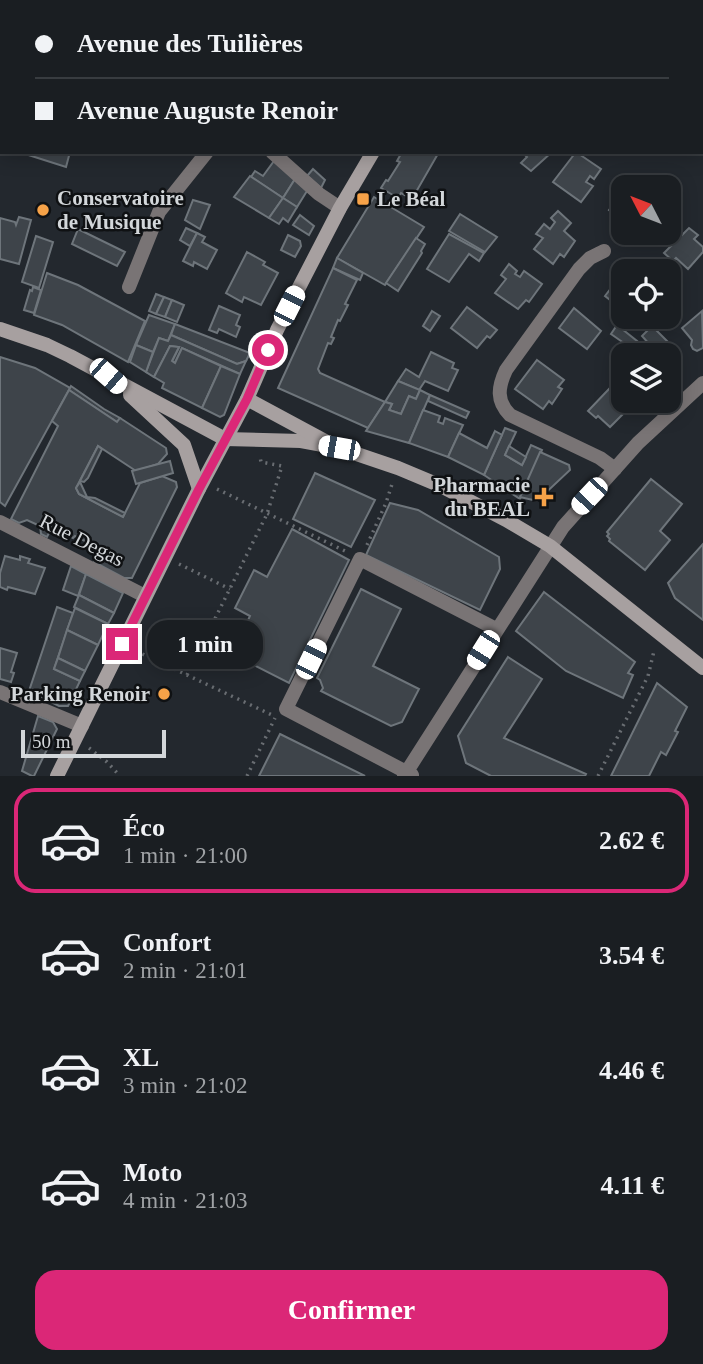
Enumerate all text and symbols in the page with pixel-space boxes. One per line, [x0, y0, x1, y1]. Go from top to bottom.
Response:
text: Avenue des Tuilières [77, 29, 303, 58]
text: Avenue Auguste Renoir [77, 96, 338, 125]
north arrow [611, 175, 681, 245]
map controls [611, 175, 681, 413]
place label: Conservatoire de Musique [57, 186, 184, 234]
place label: Le Béal [377, 187, 445, 211]
marker: Le Béal [355, 191, 371, 207]
marker: Conservatoire de Musique [35, 202, 51, 218]
button: locate [611, 259, 681, 329]
car [271, 283, 308, 329]
route start [252, 334, 284, 366]
button: layers [611, 343, 681, 413]
car [86, 354, 131, 398]
car [317, 434, 362, 462]
place label: Pharmacie du BEAL [433, 473, 530, 521]
car [567, 473, 612, 519]
marker: Pharmacie du BEAL [536, 489, 552, 505]
street label: Rue Degas [36, 509, 128, 571]
callout: 1 min [146, 620, 262, 668]
car [463, 627, 504, 673]
route end [106, 628, 138, 660]
text: 1 min [177, 632, 233, 657]
car [293, 636, 330, 682]
place label: Parking Renoir [11, 682, 150, 706]
marker: Parking Renoir [156, 686, 172, 702]
scale bar [21, 727, 166, 759]
text: 50 m [32, 731, 71, 752]
icon: car [39, 809, 102, 872]
text: Éco [123, 813, 165, 842]
text: 2.62 € [599, 826, 664, 855]
text: 1 min · 21:00 [123, 843, 248, 868]
icon: car [39, 924, 102, 987]
text: Confort [123, 928, 211, 957]
text: 3.54 € [599, 941, 664, 970]
text: 2 min · 21:01 [123, 958, 248, 983]
icon: car [39, 1039, 102, 1102]
text: XL [123, 1043, 159, 1072]
text: 4.46 € [599, 1056, 664, 1085]
text: 3 min · 21:02 [123, 1073, 248, 1098]
icon: car [39, 1154, 102, 1217]
text: Moto [123, 1158, 182, 1187]
text: 4.11 € [600, 1171, 664, 1200]
text: 4 min · 21:03 [123, 1188, 248, 1213]
button: Confirmer [35, 1270, 668, 1350]

